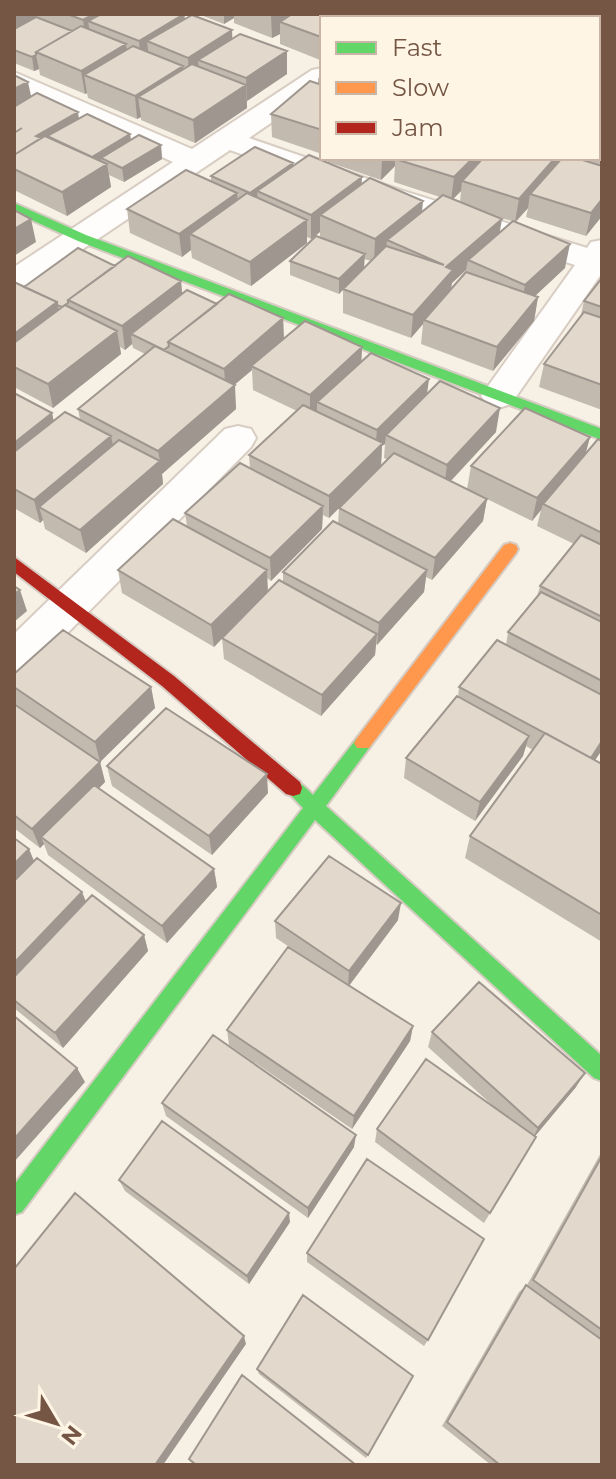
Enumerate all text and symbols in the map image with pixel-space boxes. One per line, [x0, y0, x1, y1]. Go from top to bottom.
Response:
legend [320, 16, 600, 160]
text: Fast [392, 33, 443, 62]
text: Slow [392, 73, 449, 102]
text: Jam [391, 113, 444, 142]
north arrow [16, 1383, 96, 1463]
text: N [55, 1420, 87, 1450]

